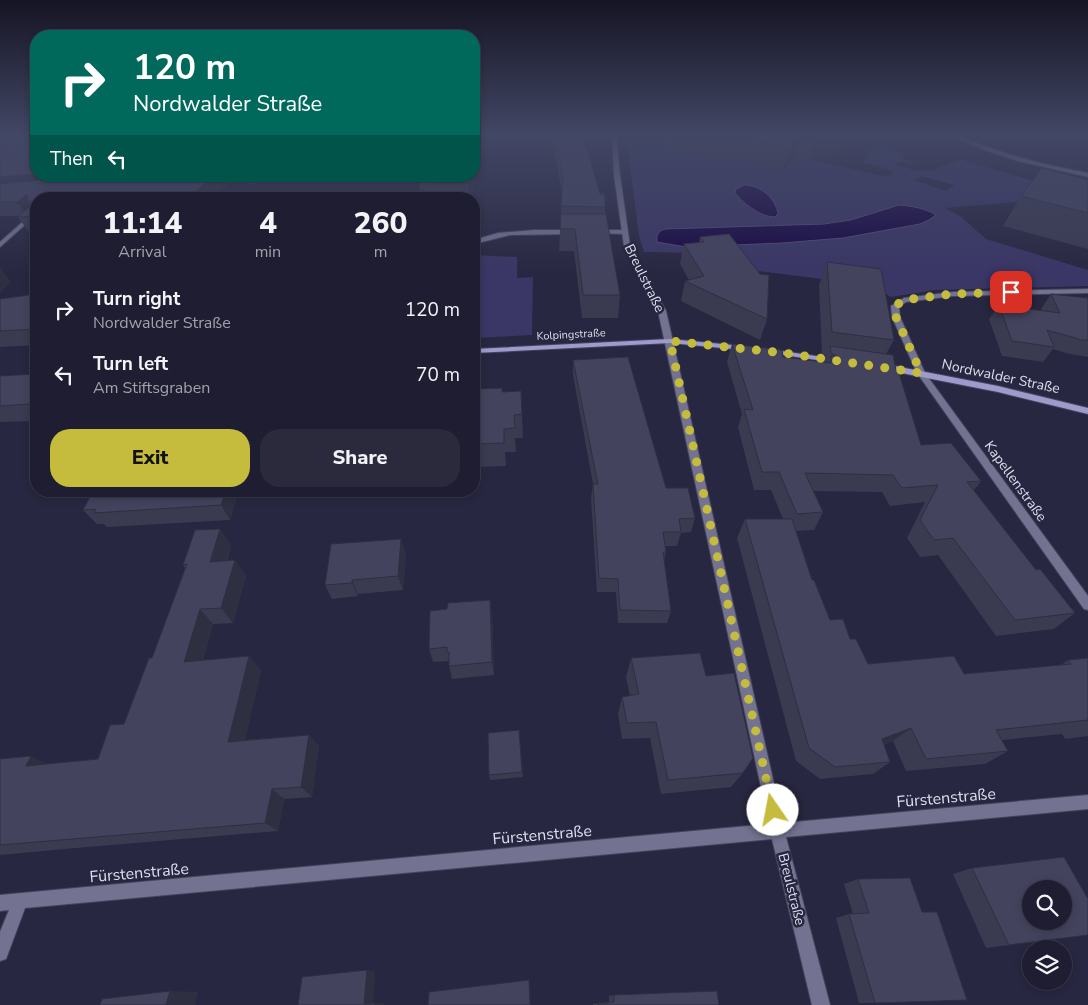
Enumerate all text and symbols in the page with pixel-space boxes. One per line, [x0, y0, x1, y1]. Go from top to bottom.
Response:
text: 120 m [133, 44, 236, 91]
icon: right [50, 50, 115, 115]
text: Nordwalder Straße [133, 89, 322, 119]
icon: left [103, 145, 131, 173]
text: Then [50, 146, 93, 172]
text: 11:14 [102, 203, 182, 244]
text: 4 [259, 203, 277, 244]
text: 260 [354, 203, 408, 244]
text: Arrival [118, 241, 166, 263]
text: min [255, 241, 281, 263]
text: m [374, 241, 387, 263]
street label: Breulstraße [620, 241, 669, 316]
pin [990, 271, 1032, 313]
icon: arrive [997, 278, 1025, 306]
text: Turn right [93, 286, 180, 312]
icon: right [50, 296, 78, 324]
text: 120 m [405, 297, 460, 323]
text: Nordwalder Straße [93, 312, 231, 334]
street label: Kolpingstraße [536, 325, 606, 344]
text: Turn left [93, 351, 168, 377]
street label: Nordwalder Straße [940, 355, 1062, 398]
icon: left [50, 361, 78, 389]
text: 70 m [416, 362, 460, 388]
text: Am Stiftsgraben [93, 377, 210, 399]
button: Exit [50, 429, 250, 487]
button: Share [260, 429, 460, 487]
street label: Kapellenstraße [980, 437, 1051, 525]
position arrow [746, 783, 798, 835]
street label: Fürstenstraße [895, 783, 997, 813]
street label: Fürstenstraße [491, 820, 593, 850]
street label: Breulstraße [773, 851, 810, 927]
street label: Fürstenstraße [88, 858, 190, 888]
map controls [1022, 880, 1072, 990]
button: search [1022, 880, 1072, 930]
button: layers [1022, 940, 1072, 990]

